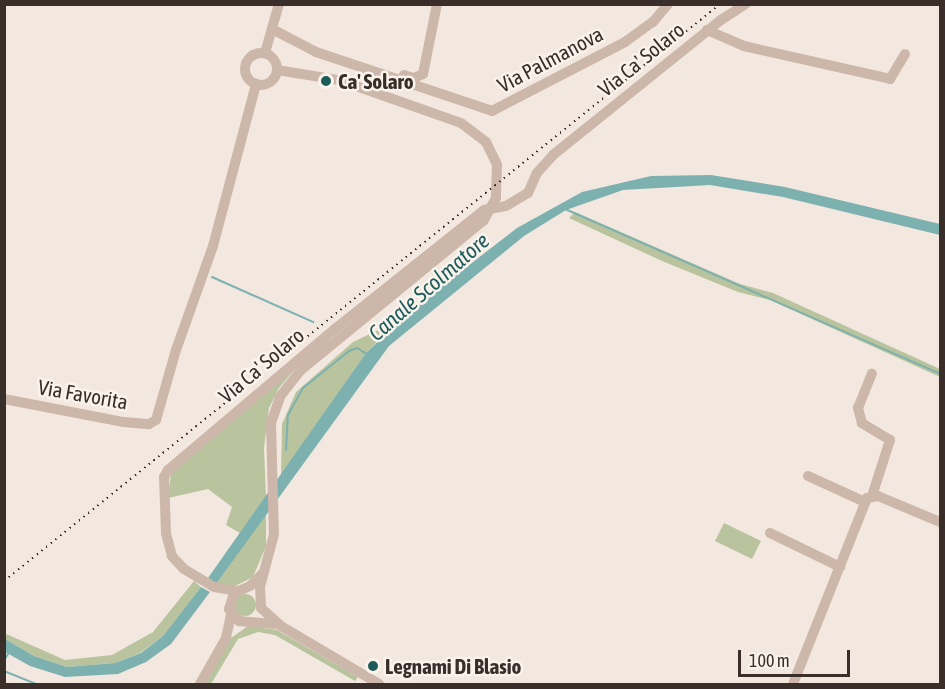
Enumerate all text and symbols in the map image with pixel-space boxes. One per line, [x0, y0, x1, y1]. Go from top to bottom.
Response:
street label: Via Ca' Solaro [593, 17, 689, 101]
street label: Via Palmanova [493, 21, 607, 97]
place label: Ca' Solaro [338, 68, 414, 94]
marker: Ca' Solaro [319, 74, 333, 88]
water label: Canale Scolmatore [363, 227, 495, 347]
street label: Via Ca' Solaro [213, 322, 309, 408]
street label: Via Favorita [36, 374, 130, 414]
scale bar [741, 638, 854, 676]
text: 100 m [749, 650, 790, 671]
place label: Legnami Di Blasio [385, 653, 521, 679]
marker: Legnami Di Blasio [366, 659, 380, 673]

